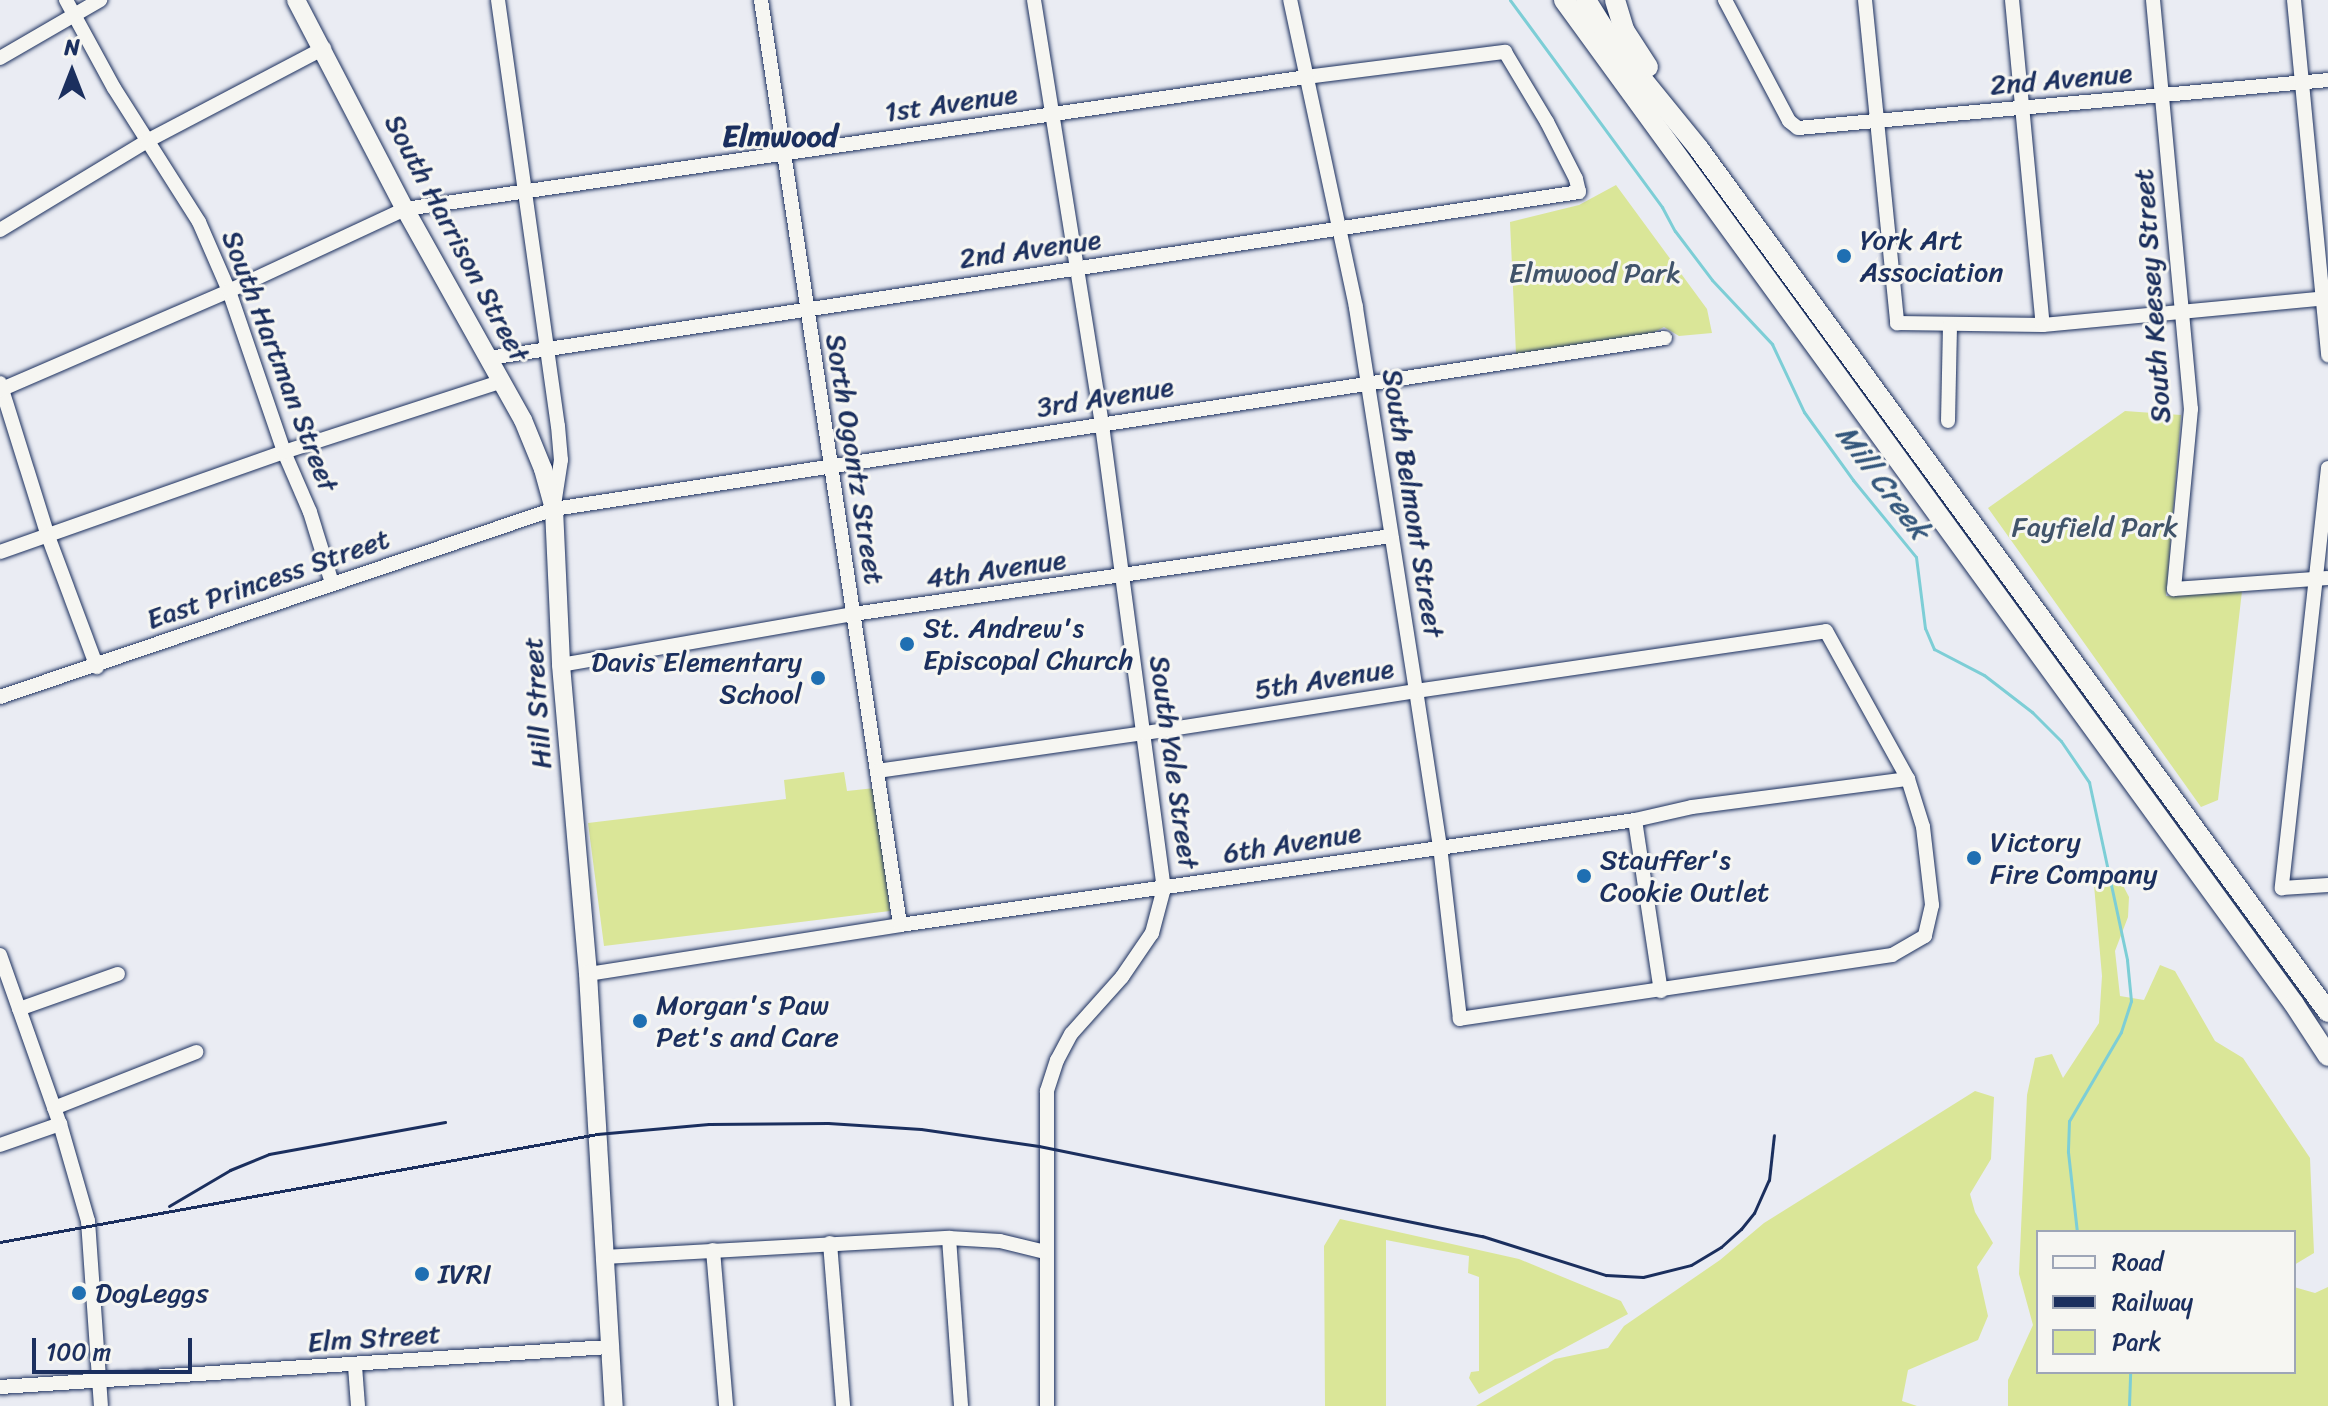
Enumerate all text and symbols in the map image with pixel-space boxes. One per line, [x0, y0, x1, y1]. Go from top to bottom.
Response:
text: N [64, 28, 80, 67]
north arrow [32, 32, 112, 112]
street label: 2nd Avenue [1988, 56, 2134, 102]
street label: 1st Avenue [882, 77, 1020, 129]
street label: South Harrison Street [378, 109, 536, 367]
district label: Elmwood [722, 118, 838, 154]
street label: South Keesey Street [2126, 167, 2178, 425]
street label: 2nd Avenue [957, 222, 1103, 276]
place label: York Art Association [1860, 223, 2003, 289]
street label: South Hartman Street [215, 225, 345, 497]
marker: York Art Association [1835, 247, 1853, 265]
park label: Elmwood Park [1509, 256, 1681, 290]
street label: Sorth Ogontz Street [819, 332, 891, 586]
street label: South Belmont Street [1375, 366, 1451, 640]
street label: 3rd Avenue [1034, 370, 1176, 424]
water label: Mill Creek [1828, 417, 1938, 547]
park label: Fayfield Park [2012, 510, 2178, 544]
street label: East Princess Street [141, 521, 395, 637]
street label: 4th Avenue [924, 543, 1068, 595]
place label: St. Andrew's Episcopal Church [923, 611, 1134, 677]
marker: St. Andrew's Episcopal Church [898, 635, 916, 653]
street label: Hill Street [516, 636, 558, 770]
place label: Davis Elementary School [589, 645, 802, 711]
street label: South Yale Street [1142, 651, 1206, 873]
street label: 5th Avenue [1252, 651, 1396, 707]
marker: Davis Elementary School [809, 669, 827, 687]
street label: 6th Avenue [1220, 815, 1364, 871]
place label: Victory Fire Company [1990, 825, 2158, 891]
place label: Stauffer's Cookie Outlet [1600, 843, 1769, 909]
marker: Victory Fire Company [1965, 849, 1983, 867]
marker: Stauffer's Cookie Outlet [1575, 867, 1593, 885]
place label: Morgan's Paw Pet's and Care [656, 988, 839, 1054]
marker: Morgan's Paw Pet's and Care [631, 1012, 649, 1030]
legend [2036, 1230, 2296, 1374]
text: Road [2112, 1241, 2163, 1283]
place label: IVRI [438, 1257, 491, 1291]
marker: IVRI [413, 1265, 431, 1283]
place label: DogLeggs [95, 1276, 209, 1310]
text: Railway [2112, 1281, 2193, 1323]
marker: DogLeggs [70, 1284, 88, 1302]
street label: Elm Street [306, 1317, 442, 1359]
text: Park [2112, 1321, 2161, 1363]
scale bar [36, 1322, 196, 1372]
text: 100 m [46, 1331, 111, 1373]

